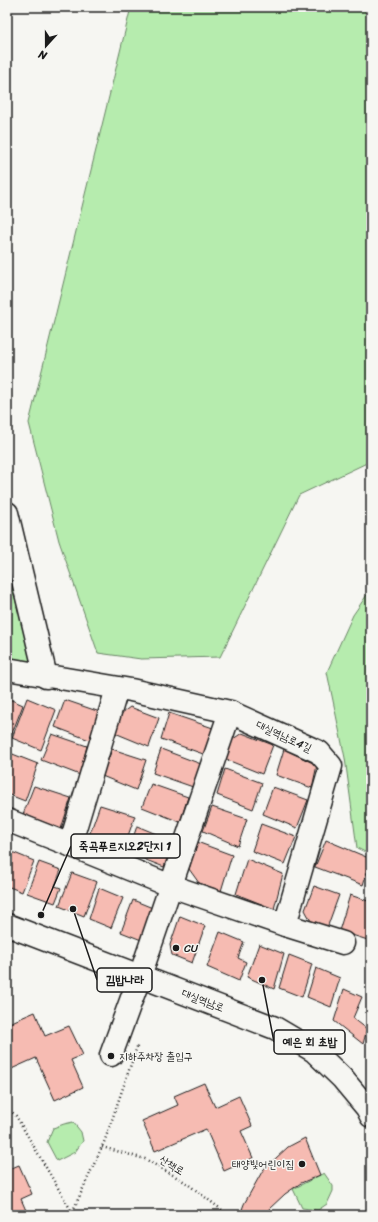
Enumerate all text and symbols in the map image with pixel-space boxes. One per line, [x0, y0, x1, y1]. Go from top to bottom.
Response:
north arrow [26, 26, 66, 66]
text: N [35, 44, 50, 65]
street label: 대실역남로4길 [253, 715, 315, 758]
callout: 죽곡푸르지오2단지 1 [71, 834, 180, 858]
text: 죽곡푸르지오2단지 1 [79, 835, 171, 857]
place label: CU [184, 939, 199, 958]
marker: CU [171, 943, 181, 953]
callout: 김밥나라 [97, 968, 152, 992]
text: 김밥나라 [106, 969, 145, 991]
street label: 대실역남로 [179, 984, 227, 1017]
callout: 예은 회 초밥 [274, 1030, 345, 1054]
text: 예은 회 초밥 [282, 1031, 338, 1053]
place label: 지하주차장 출입구 [119, 1047, 193, 1066]
marker: 지하주차장 출입구 [106, 1051, 116, 1061]
street label: 산책로 [155, 1150, 188, 1180]
place label: 태양빛어린이집 [232, 1155, 294, 1174]
marker: 태양빛어린이집 [297, 1159, 307, 1169]

